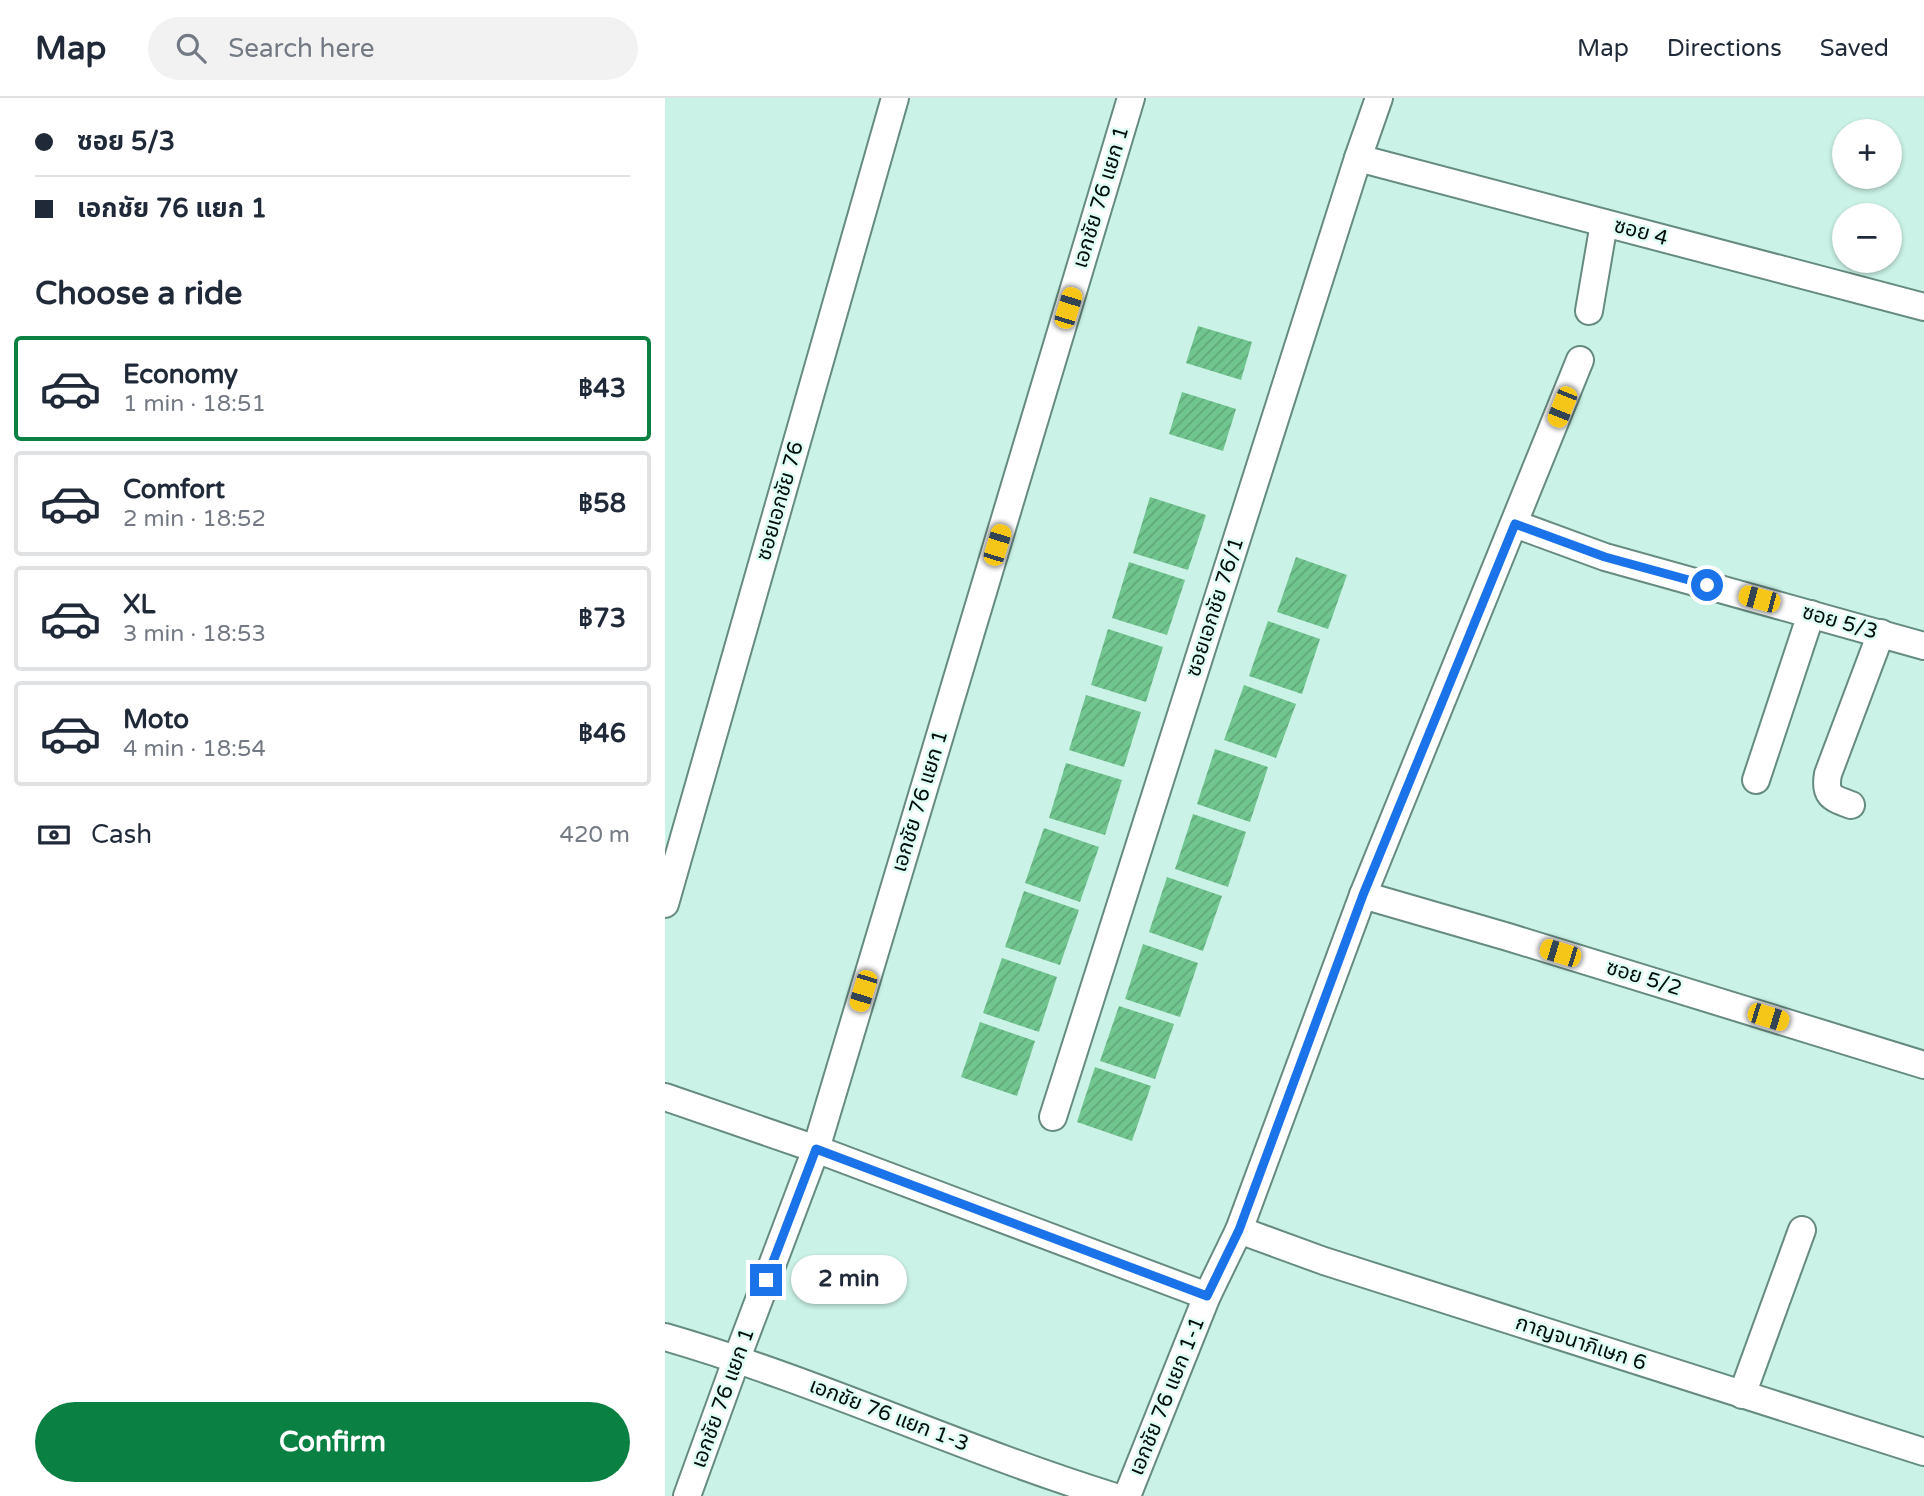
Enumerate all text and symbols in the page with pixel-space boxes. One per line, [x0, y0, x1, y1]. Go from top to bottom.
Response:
search box [148, 17, 638, 80]
text: Map [35, 29, 106, 68]
icon: search [172, 29, 210, 67]
text: Search here [228, 33, 374, 64]
text: Map [1577, 34, 1629, 63]
text: Directions [1667, 34, 1782, 63]
text: Saved [1820, 34, 1889, 63]
map controls [1832, 119, 1902, 273]
button: + [1832, 119, 1902, 189]
street label: เอกชัย 76 แยก 1 [1068, 123, 1134, 271]
text: ซอย 5/3 [77, 126, 175, 157]
text: เอกชัย 76 แยก 1 [77, 193, 267, 224]
button: − [1832, 203, 1902, 273]
street label: ซอย 4 [1611, 213, 1671, 251]
text: Choose a ride [35, 275, 242, 313]
car [1052, 285, 1085, 331]
icon: car [39, 357, 102, 420]
text: Economy [123, 359, 238, 390]
text: ฿43 [578, 373, 626, 404]
car [1545, 384, 1580, 430]
text: 1 min · 18:51 [123, 390, 266, 418]
street label: ซอยเอกชัย 76 [751, 439, 809, 563]
icon: car [39, 472, 102, 535]
text: Comfort [123, 474, 225, 505]
text: ฿58 [578, 488, 626, 519]
text: 2 min · 18:52 [123, 505, 266, 533]
car [981, 522, 1014, 568]
street label: ซอยเอกชัย 76/1 [1181, 534, 1249, 680]
route start [1691, 569, 1723, 601]
car [1736, 583, 1783, 615]
icon: car [39, 587, 102, 650]
text: XL [123, 589, 155, 620]
street label: ซอย 5/3 [1799, 599, 1881, 645]
text: ฿73 [578, 603, 626, 634]
text: 3 min · 18:53 [123, 620, 266, 648]
icon: car [39, 702, 102, 765]
text: Moto [123, 704, 189, 735]
text: ฿46 [578, 718, 626, 749]
street label: เอกชัย 76 แยก 1 [887, 727, 953, 875]
text: 4 min · 18:54 [123, 735, 266, 763]
icon: cash [35, 816, 73, 854]
text: Cash [91, 819, 152, 850]
text: 420 m [560, 821, 630, 849]
car [1537, 937, 1584, 969]
street label: ซอย 5/2 [1603, 955, 1685, 1001]
car [847, 968, 880, 1014]
car [1745, 1001, 1792, 1033]
callout: 2 min [791, 1256, 906, 1304]
route end [750, 1264, 782, 1296]
text: 2 min [818, 1265, 880, 1293]
street label: กาญจนาภิเษก 6 [1512, 1310, 1650, 1376]
street label: เอกชัย 76 แยก 1-1 [1124, 1313, 1210, 1479]
street label: เอกชัย 76 แยก 1 [686, 1325, 760, 1471]
street label: เอกชัย 76 แยก 1-3 [806, 1373, 972, 1457]
button: Confirm [35, 1402, 630, 1482]

